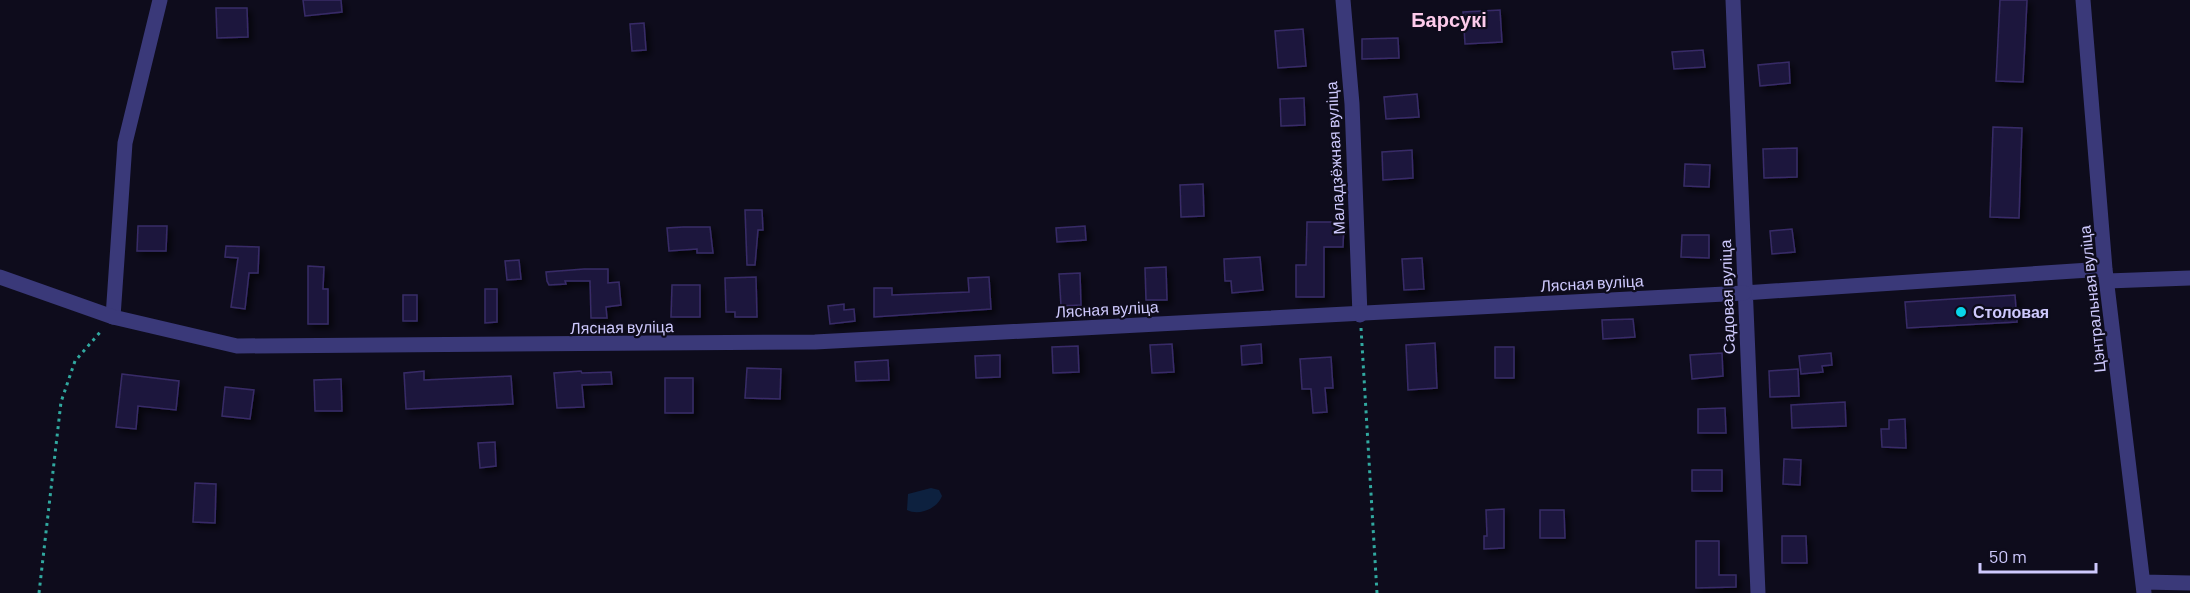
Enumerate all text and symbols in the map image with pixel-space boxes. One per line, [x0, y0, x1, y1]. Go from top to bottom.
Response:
district label: Барсукі [1411, 7, 1487, 31]
street label: Маладзёжная вуліца [1321, 81, 1348, 235]
street label: Цэнтральная вуліца [2074, 224, 2109, 374]
street label: Садовая вуліца [1715, 239, 1738, 355]
street label: Лясная вуліца [1540, 270, 1644, 295]
street label: Лясная вуліца [1055, 296, 1159, 321]
place label: Столовая [1973, 302, 2049, 321]
marker: Столовая [1954, 305, 1968, 319]
street label: Лясная вуліца [570, 316, 674, 337]
scale bar [1980, 536, 2096, 574]
text: 50 m [1989, 545, 2027, 567]

